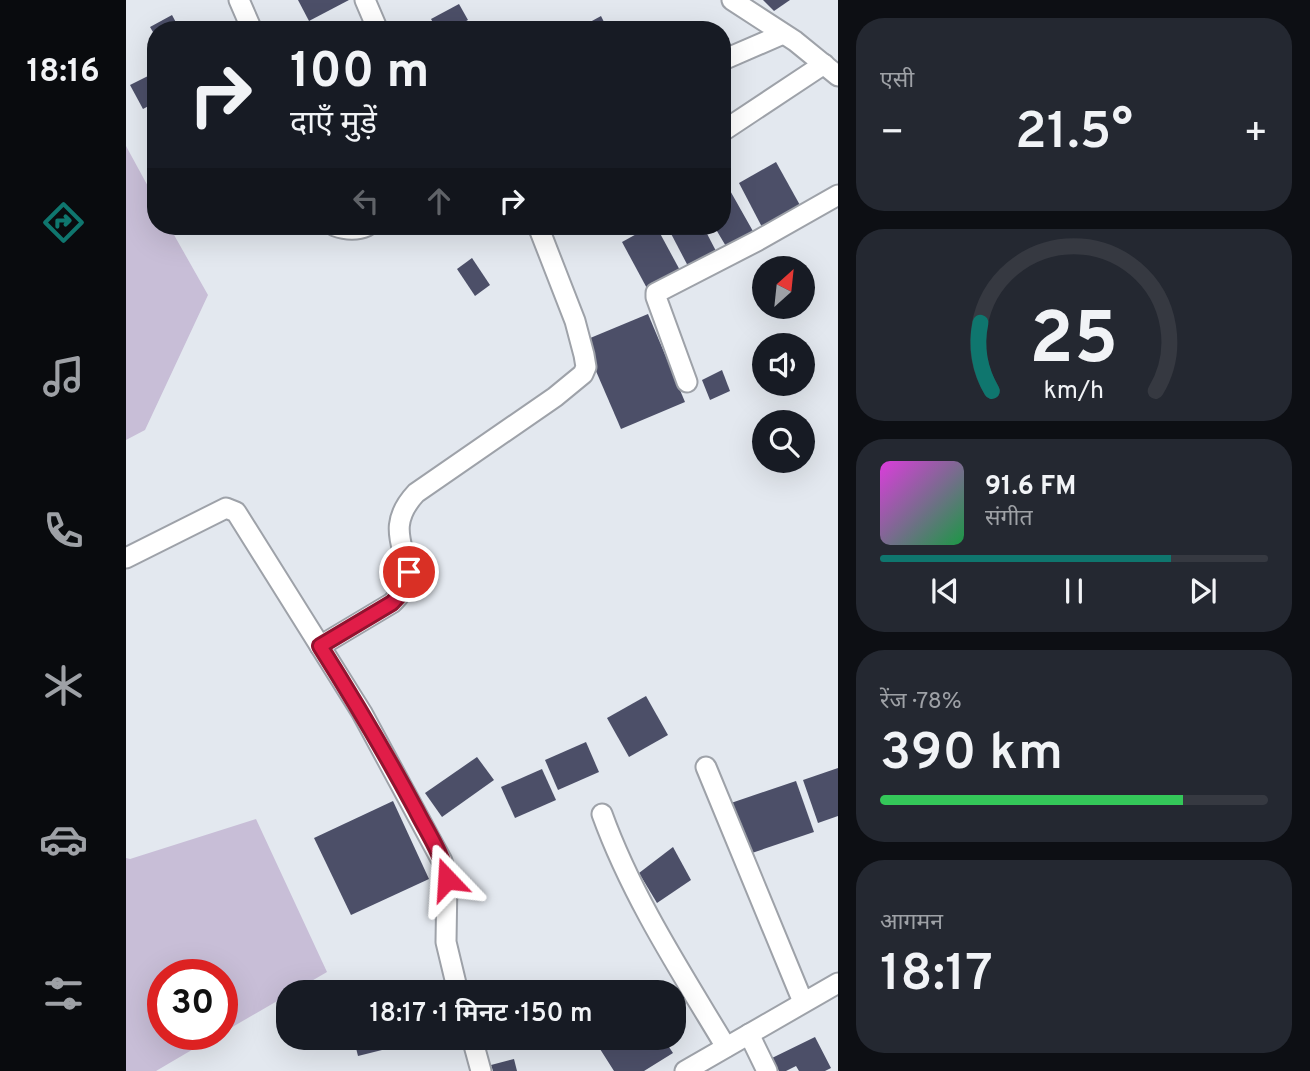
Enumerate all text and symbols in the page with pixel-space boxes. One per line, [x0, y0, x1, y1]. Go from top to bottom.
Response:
text: 100 m [290, 43, 429, 105]
icon: right [175, 49, 266, 140]
text: 18:16 [26, 53, 100, 93]
text: एसी [880, 67, 914, 96]
text: 21.5° [1015, 101, 1133, 167]
text: दाएँ मुड़ें [290, 105, 377, 145]
text: − [880, 110, 905, 159]
text: + [1243, 110, 1268, 159]
icon: left [347, 182, 385, 220]
icon: ahead [420, 182, 458, 220]
icon: right [493, 182, 531, 220]
icon: directions [39, 198, 88, 247]
north arrow [752, 256, 816, 318]
map controls [752, 256, 815, 473]
text: 25 [1030, 297, 1119, 389]
button: sound [752, 333, 815, 396]
icon: music [39, 352, 88, 401]
text: km/h [1044, 376, 1104, 408]
button: search [752, 410, 815, 473]
text: 91.6 FM [985, 471, 1076, 504]
text: संगीत [985, 505, 1033, 534]
icon: phone [39, 506, 88, 555]
pin [379, 542, 439, 602]
icon: arrive [390, 553, 428, 591]
icon: previous [926, 572, 964, 610]
icon: pause [1055, 572, 1093, 610]
icon: next [1184, 572, 1222, 610]
icon: climate [39, 661, 88, 710]
text: रेंज · 78% [880, 688, 962, 717]
text: 390 km [880, 722, 1063, 788]
icon: car [39, 815, 88, 864]
position arrow [410, 842, 484, 916]
text: आगमन [880, 909, 943, 938]
text: 18:17 [880, 943, 993, 1009]
speed limit sign: 30 [147, 959, 238, 1050]
icon: filters [39, 969, 88, 1018]
text: 18:17 · 1 मिनट · 150 m [370, 998, 592, 1031]

